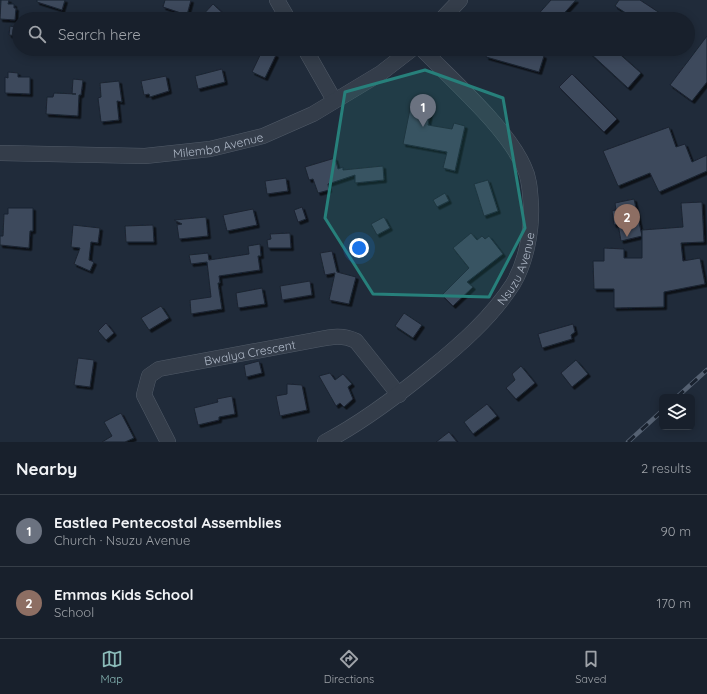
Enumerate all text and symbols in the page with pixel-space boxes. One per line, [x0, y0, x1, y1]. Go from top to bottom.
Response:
search box [12, 12, 695, 56]
icon: search [26, 23, 48, 45]
text: Search here [58, 25, 141, 44]
pin: 1 [410, 94, 436, 127]
street label: Milemba Avenue [172, 129, 265, 160]
pin: 2 [614, 204, 640, 237]
street label: Nsuzu Avenue [493, 231, 537, 308]
your location [349, 238, 369, 258]
street label: Bwalya Crescent [203, 336, 297, 368]
map controls [659, 394, 695, 430]
button: layers [659, 394, 695, 430]
text: Nearby [16, 458, 77, 479]
text: 2 results [641, 460, 691, 476]
text: Eastlea Pentecostal Assemblies [54, 513, 281, 532]
text: 1 [26, 523, 32, 539]
text: 90 m [661, 523, 691, 539]
text: Church · Nsuzu Avenue [54, 532, 190, 548]
text: Emmas Kids School [54, 585, 194, 604]
text: 2 [25, 595, 33, 611]
text: 170 m [656, 595, 691, 611]
text: School [54, 604, 94, 620]
tab: Map [100, 648, 123, 686]
tab: Directions [324, 648, 374, 686]
tab: Saved [575, 648, 607, 686]

